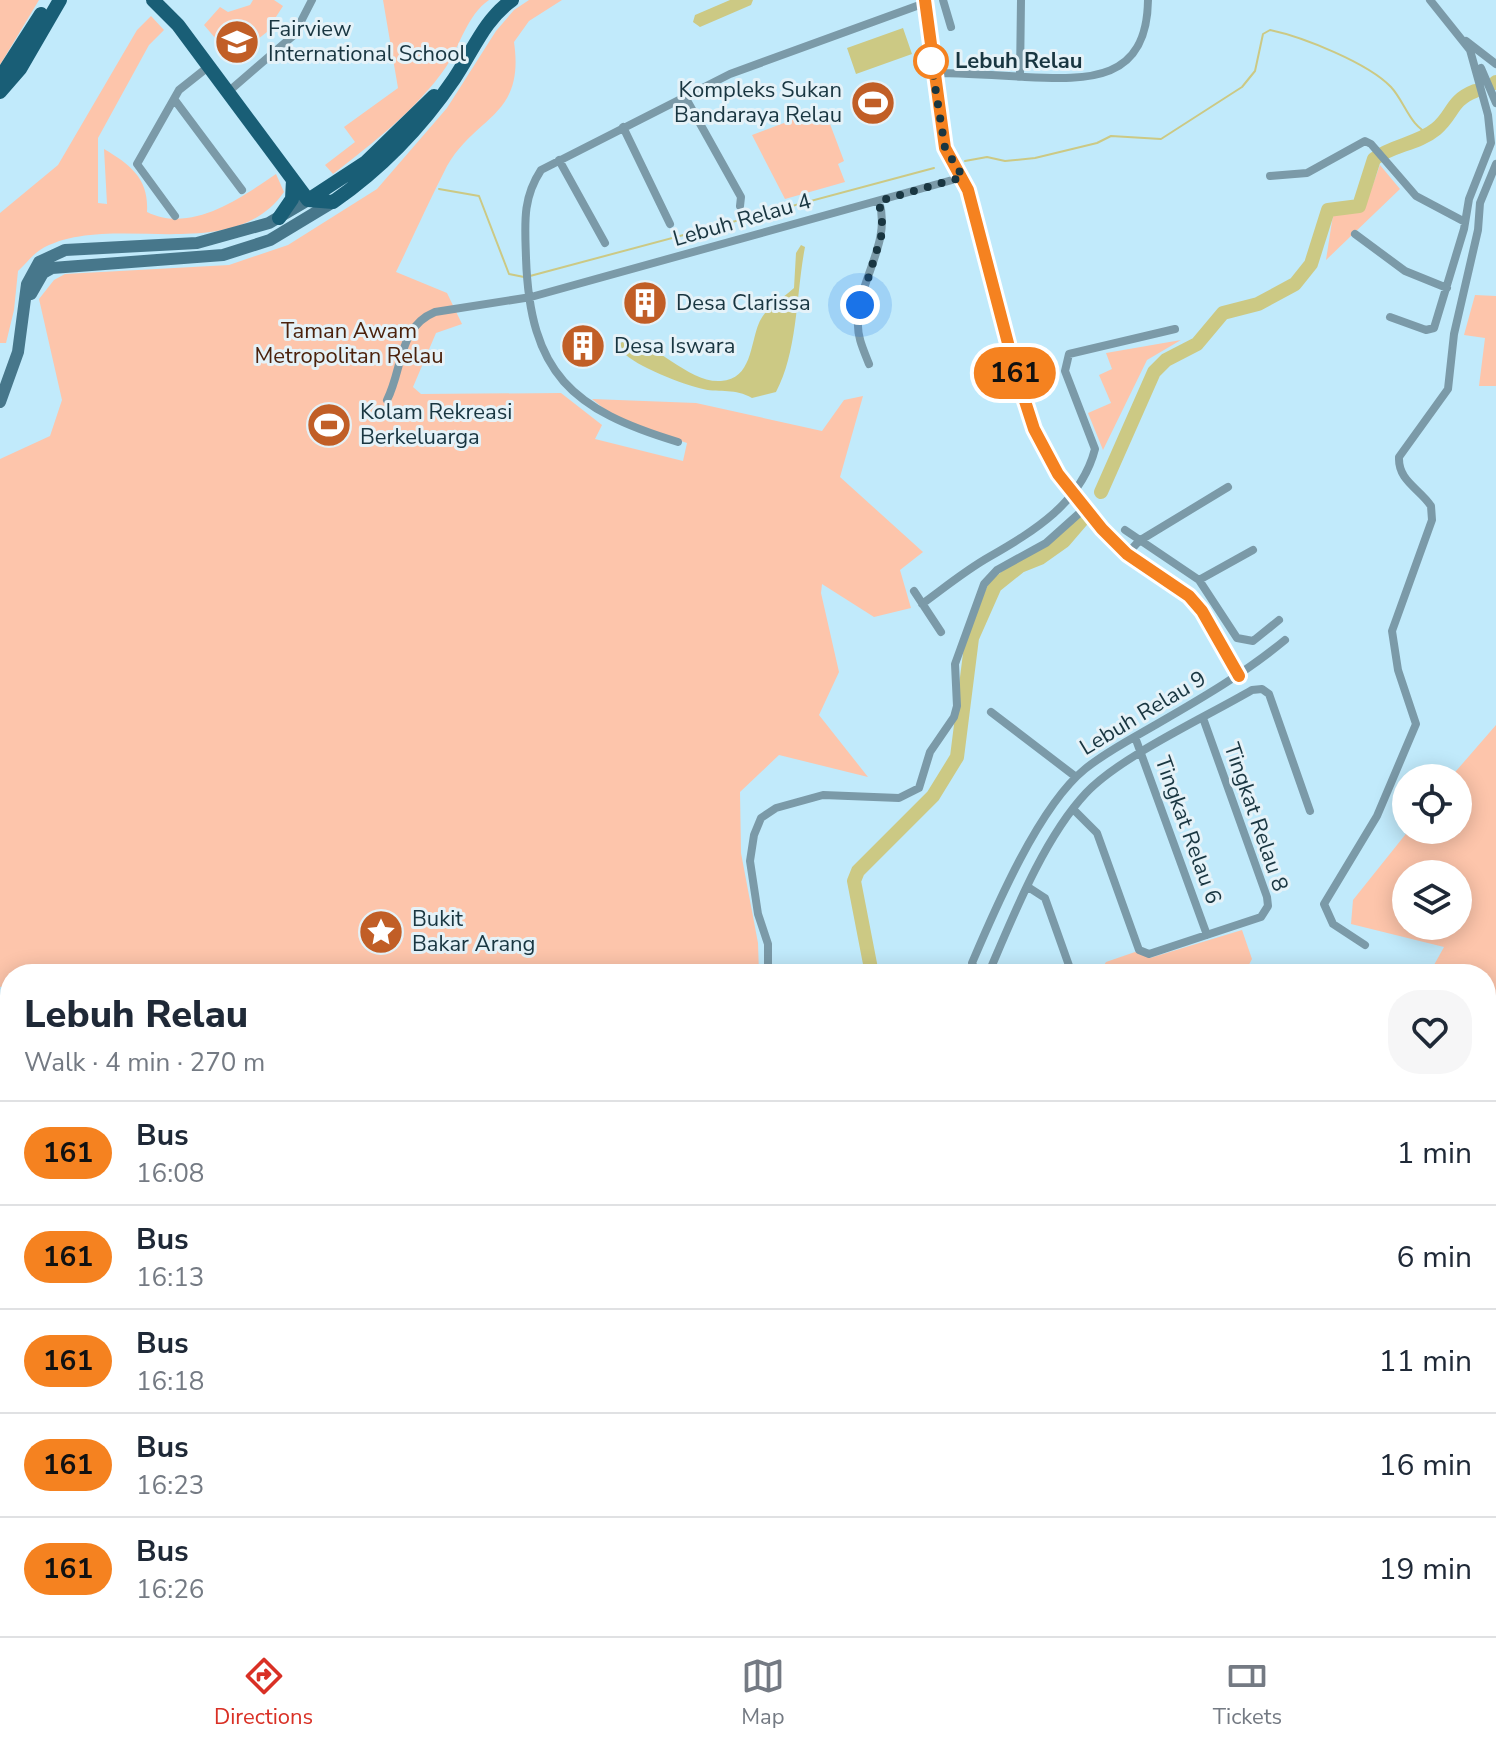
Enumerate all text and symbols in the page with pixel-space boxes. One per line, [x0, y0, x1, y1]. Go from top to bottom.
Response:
place label: Fairview International School [268, 14, 466, 69]
school or university icon: Fairview International School [213, 18, 261, 66]
marker: Lebuh Relau [914, 44, 948, 78]
place label: Lebuh Relau [955, 46, 1082, 76]
place label: Kompleks Sukan Bandaraya Relau [674, 75, 842, 130]
sports icon: Kompleks Sukan Bandaraya Relau [849, 79, 897, 127]
street label: Lebuh Relau 4 [669, 186, 815, 254]
building icon: Desa Clarissa [621, 279, 669, 327]
your location [840, 285, 880, 325]
place label: Desa Clarissa [676, 288, 811, 318]
park label: Taman Awam Metropolitan Relau [254, 316, 444, 371]
building icon: Desa Iswara [559, 322, 607, 370]
place label: Desa Iswara [614, 331, 735, 361]
line badge: 161 [969, 347, 1061, 399]
text: 161 [990, 354, 1040, 392]
place label: Kolam Rekreasi Berkeluarga [360, 397, 512, 452]
sports icon: Kolam Rekreasi Berkeluarga [305, 401, 353, 449]
street label: Lebuh Relau 9 [1074, 663, 1212, 763]
street label: Tingkat Relau 8 [1217, 739, 1295, 895]
street label: Tingkat Relau 6 [1147, 752, 1229, 908]
map controls [1392, 764, 1472, 940]
button: locate [1392, 764, 1472, 844]
button: layers [1392, 860, 1472, 940]
place label: Bukit Bakar Arang [412, 904, 535, 959]
place icon: Bukit Bakar Arang [357, 908, 405, 956]
text: Lebuh Relau [24, 989, 248, 1040]
button: heart [1388, 990, 1472, 1074]
text: Walk · 4 min · 270 m [24, 1045, 265, 1080]
text: Bus [136, 1115, 189, 1156]
text: 1 min [1397, 1133, 1472, 1174]
text: 161 [43, 1134, 93, 1172]
text: 16:08 [136, 1156, 204, 1191]
text: Bus [136, 1219, 189, 1260]
text: 6 min [1397, 1237, 1472, 1278]
text: 161 [43, 1238, 93, 1276]
text: 16:13 [136, 1260, 204, 1295]
text: Bus [136, 1323, 189, 1364]
text: 11 min [1379, 1341, 1472, 1382]
text: 161 [43, 1342, 93, 1380]
text: 16:18 [136, 1364, 204, 1399]
text: Bus [136, 1427, 189, 1468]
text: 16 min [1379, 1445, 1472, 1486]
text: 161 [43, 1446, 93, 1484]
text: 16:23 [136, 1468, 204, 1503]
text: Bus [136, 1531, 189, 1572]
text: 19 min [1379, 1549, 1472, 1590]
text: 161 [43, 1550, 93, 1588]
text: 16:26 [136, 1572, 204, 1607]
tab: Directions [214, 1654, 313, 1732]
tab: Map [741, 1654, 785, 1732]
tab: Tickets [1213, 1654, 1282, 1732]

